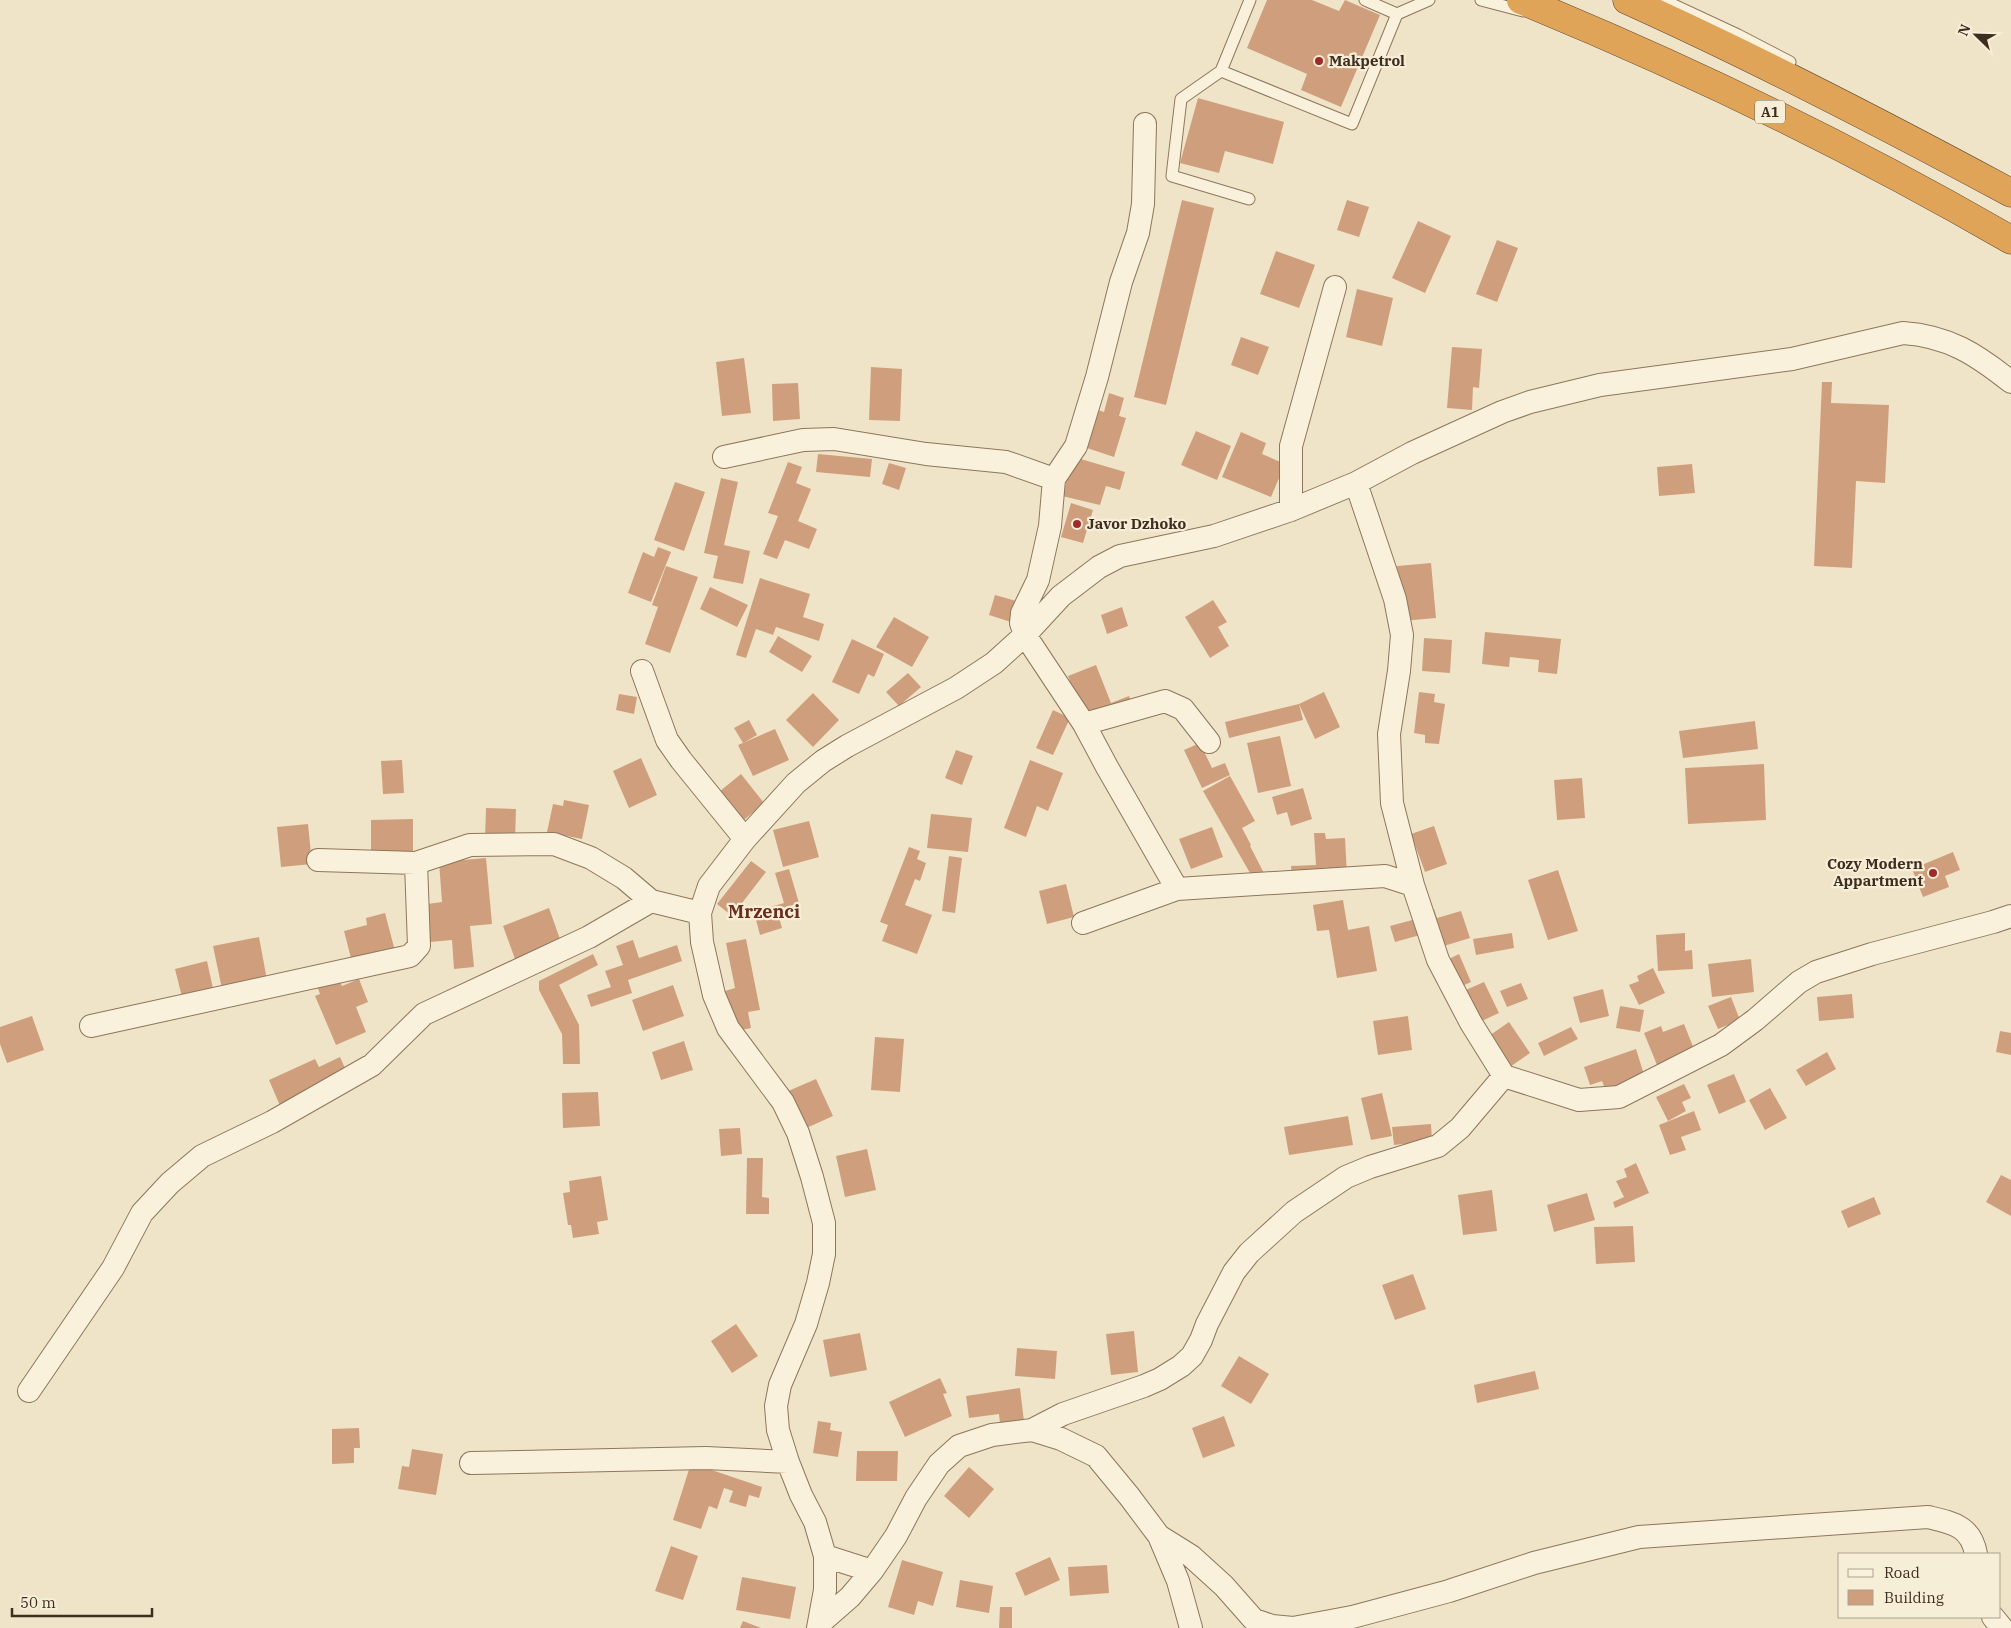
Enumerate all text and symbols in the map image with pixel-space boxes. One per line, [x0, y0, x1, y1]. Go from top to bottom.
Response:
north arrow [1951, 10, 2001, 60]
text: N [1954, 21, 1974, 39]
place label: Makpetrol [1329, 51, 1405, 70]
marker: Makpetrol [1313, 55, 1325, 67]
road number: A1 [1755, 100, 1785, 124]
place label: Javor Dzhoko [1087, 514, 1186, 533]
marker: Javor Dzhoko [1071, 518, 1083, 530]
place label: Cozy Modern Appartment [1827, 854, 1923, 890]
marker: Cozy Modern Appartment [1927, 867, 1939, 879]
district label: Mrzenci [728, 900, 800, 923]
legend [1838, 1553, 2001, 1618]
text: Road [1884, 1563, 1920, 1582]
scale bar [12, 1586, 152, 1618]
text: Building [1884, 1588, 1944, 1607]
text: 50 m [20, 1593, 56, 1612]

